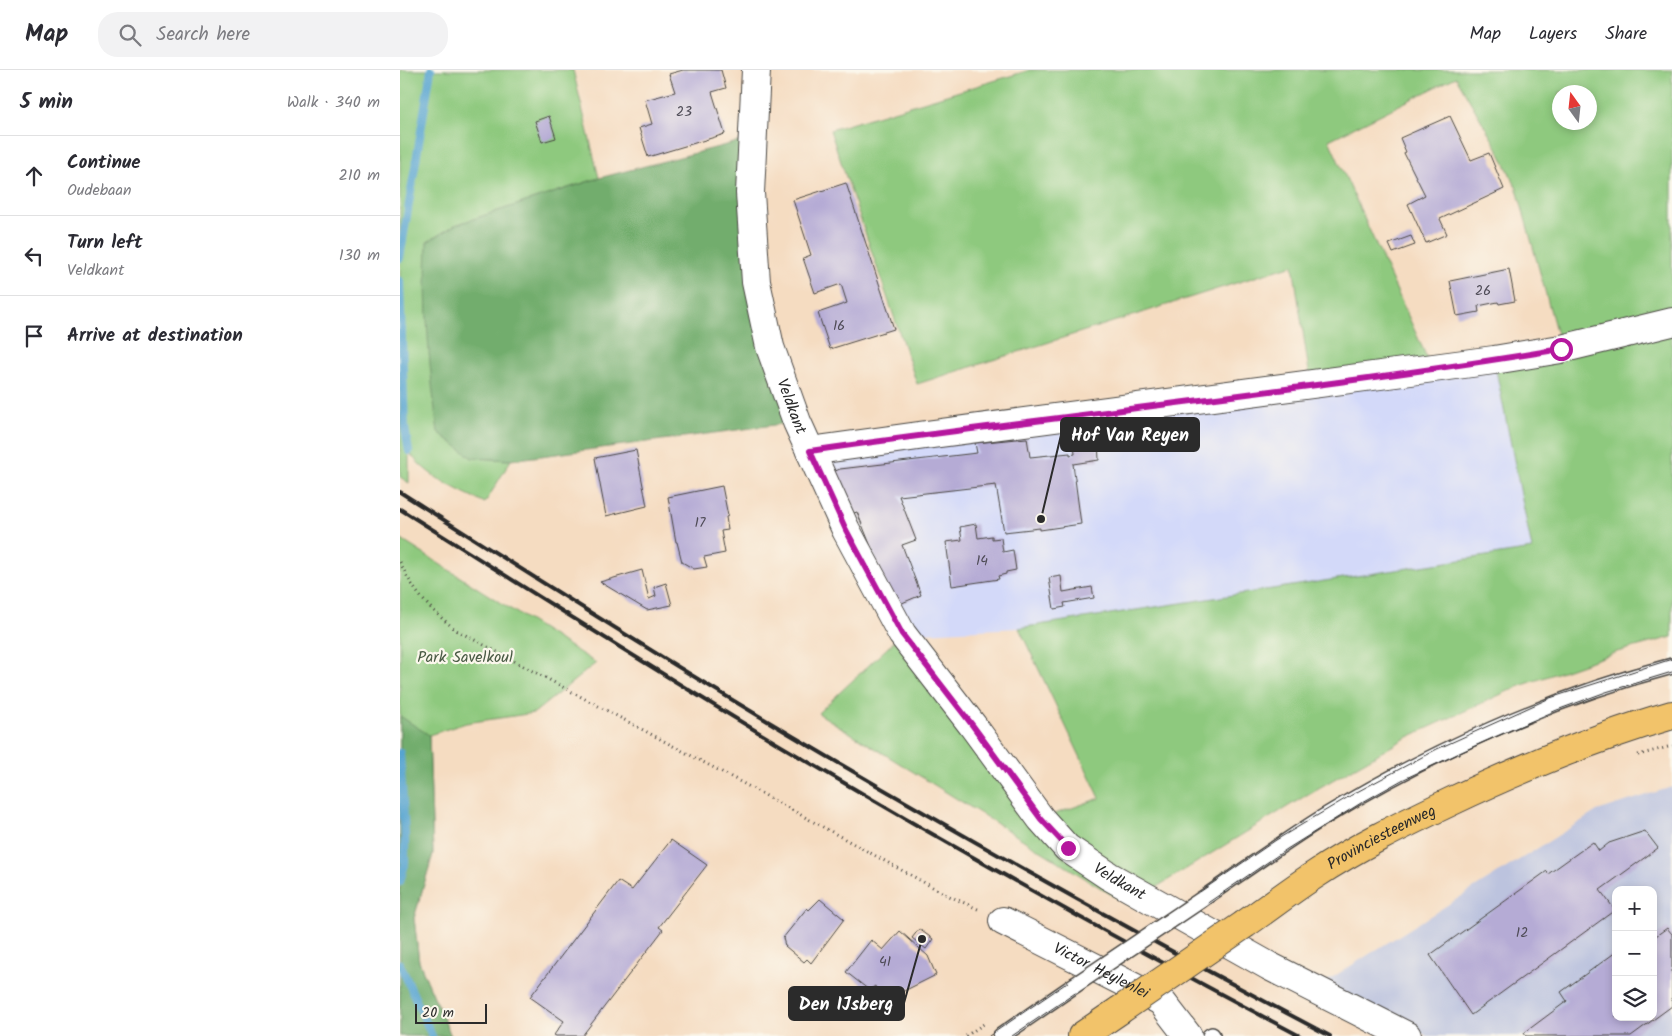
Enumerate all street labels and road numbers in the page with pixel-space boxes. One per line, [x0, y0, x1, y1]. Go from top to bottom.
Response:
street label: Veldkant [770, 375, 814, 439]
street label: Provinciesteenweg [1322, 798, 1440, 876]
street label: Veldkant [1088, 856, 1151, 907]
street label: Victor Heylenlei [1049, 936, 1155, 1006]

